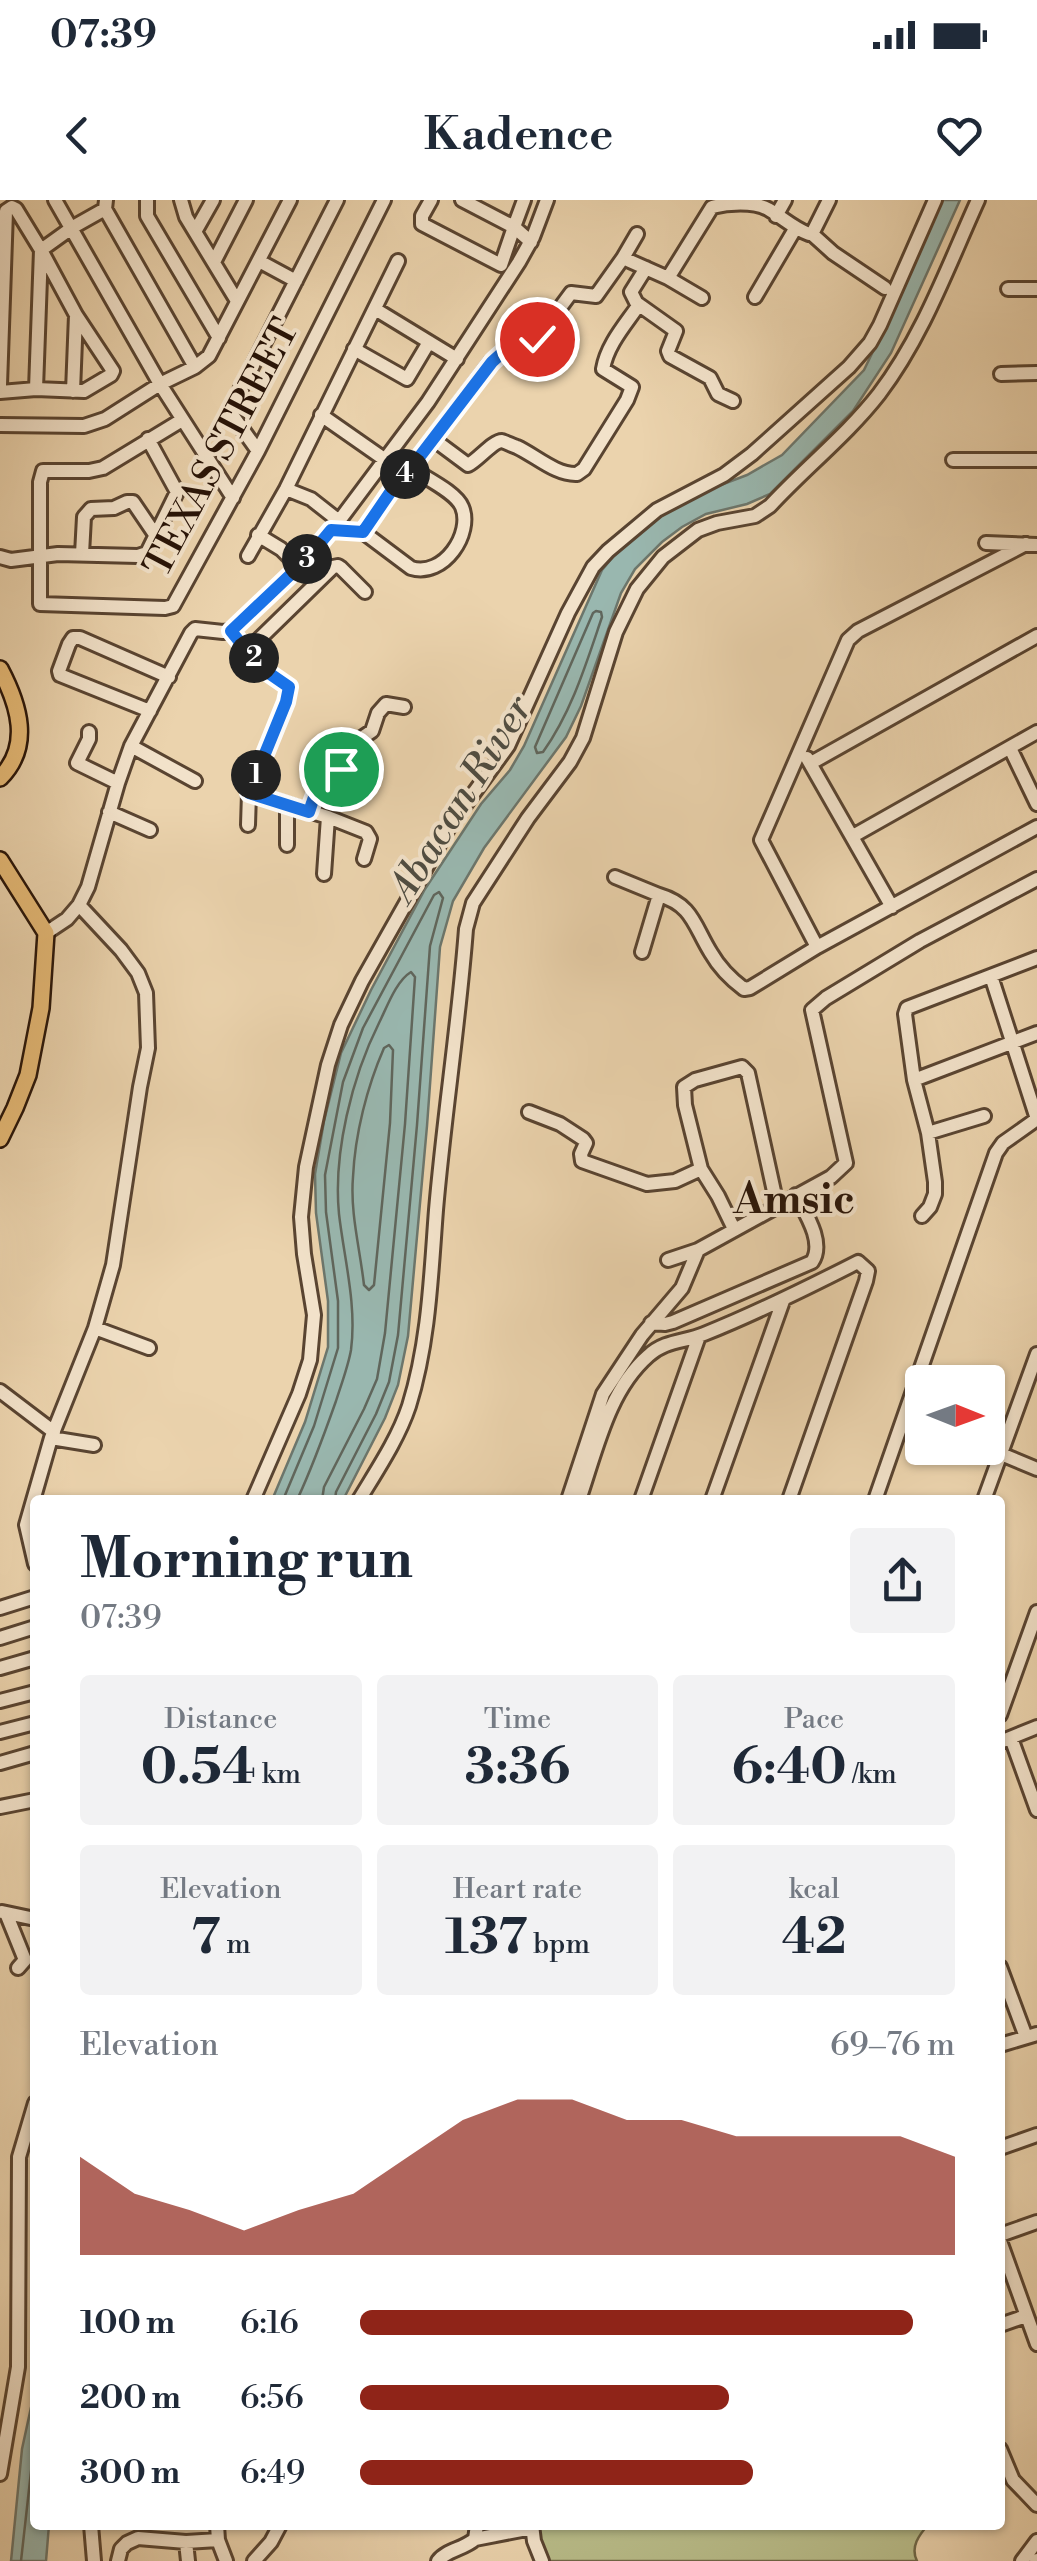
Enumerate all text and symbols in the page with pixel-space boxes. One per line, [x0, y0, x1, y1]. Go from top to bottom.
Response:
text: 07:39 [50, 12, 157, 59]
text: Kadence [424, 107, 613, 164]
icon: back [50, 108, 105, 163]
icon: heart [932, 108, 987, 163]
pin [495, 297, 580, 382]
street label: TEXAS STREET [134, 311, 310, 585]
icon: check [510, 312, 565, 367]
pin: 4 [380, 449, 430, 499]
text: 4 [396, 456, 414, 491]
pin: 3 [282, 534, 332, 584]
text: 3 [299, 541, 315, 576]
pin: 2 [229, 633, 279, 683]
text: 2 [245, 640, 263, 675]
water label: Abacan River [376, 686, 545, 915]
pin [299, 727, 384, 812]
icon: arrive [314, 742, 369, 797]
pin: 1 [231, 750, 281, 800]
text: 1 [249, 757, 263, 792]
district label: Amsic [732, 1174, 855, 1227]
north arrow [905, 1365, 1005, 1465]
map controls [905, 1365, 1005, 1465]
text: Morning run [80, 1526, 413, 1595]
button: share [850, 1528, 955, 1633]
text: 07:39 [80, 1598, 162, 1638]
text: Distance [164, 1702, 277, 1737]
text: Time [484, 1702, 551, 1737]
text: Pace [784, 1702, 844, 1737]
text: 0.54 [141, 1737, 256, 1799]
text: 3:36 [465, 1737, 570, 1799]
text: 6:40 [732, 1737, 847, 1799]
text: km [256, 1757, 301, 1792]
text: /km [847, 1757, 897, 1792]
text: Elevation [160, 1872, 281, 1907]
text: Heart rate [453, 1872, 582, 1907]
text: kcal [789, 1872, 840, 1907]
text: 7 [191, 1907, 220, 1969]
text: 137 [445, 1907, 527, 1969]
text: 42 [782, 1907, 847, 1969]
text: m [220, 1927, 251, 1962]
text: bpm [527, 1927, 590, 1962]
text: Elevation [80, 2025, 219, 2065]
text: 69–76 m [830, 2025, 955, 2065]
text: 100 m [80, 2303, 175, 2343]
text: 6:16 [240, 2303, 299, 2343]
text: 200 m [80, 2378, 181, 2418]
text: 6:56 [240, 2378, 304, 2418]
text: 300 m [80, 2453, 180, 2493]
text: 6:49 [240, 2453, 305, 2493]

